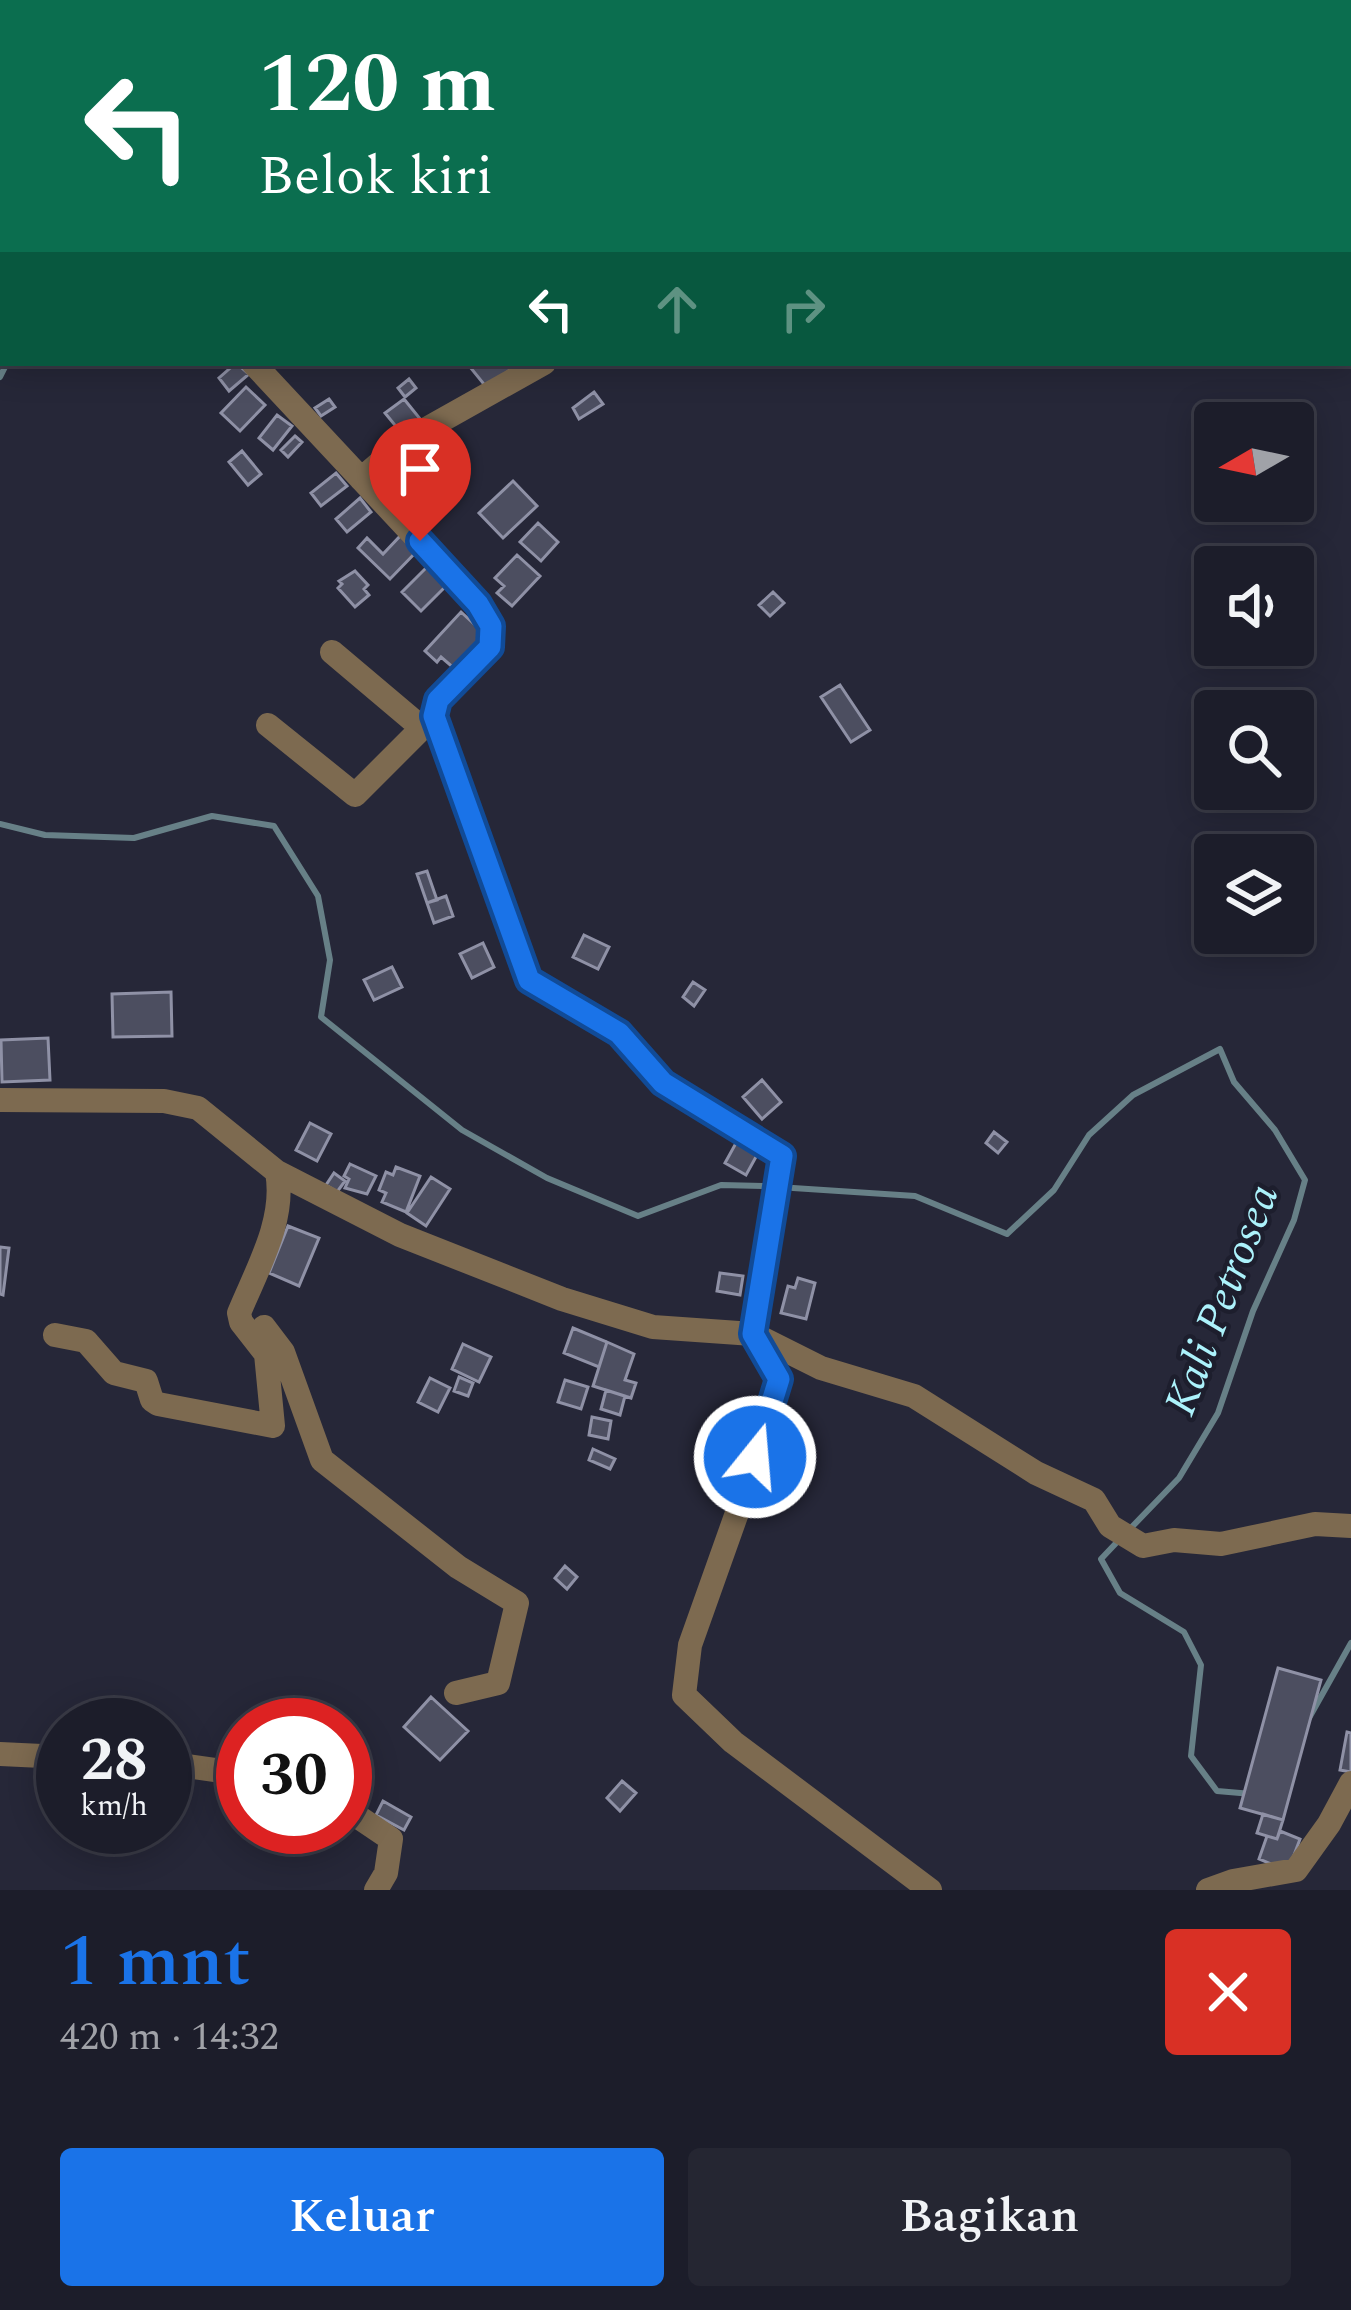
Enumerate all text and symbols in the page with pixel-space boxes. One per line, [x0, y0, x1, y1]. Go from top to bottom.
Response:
text: 120 m [258, 21, 496, 149]
icon: left [60, 48, 216, 204]
text: Belok kiri [258, 136, 493, 218]
icon: left [518, 276, 584, 342]
icon: ahead [644, 276, 710, 342]
icon: right [770, 276, 836, 342]
north arrow [1194, 402, 1314, 522]
map controls [1194, 402, 1314, 954]
pin [369, 418, 471, 541]
icon: arrive [387, 436, 453, 502]
button: sound [1194, 546, 1314, 666]
button: search [1194, 690, 1314, 810]
button: layers [1194, 834, 1314, 954]
water label: Kali Petrosea [1147, 1174, 1298, 1426]
position arrow [692, 1394, 818, 1520]
speed limit sign: 30 [216, 1698, 372, 1854]
text: 28 [80, 1715, 148, 1807]
text: km/h [80, 1783, 148, 1829]
text: 1 mnt [60, 1908, 251, 2017]
button: close [1165, 1929, 1291, 2055]
text: 420 m · 14:32 [60, 2008, 279, 2067]
button: Keluar [60, 2148, 664, 2286]
button: Bagikan [688, 2148, 1291, 2286]

